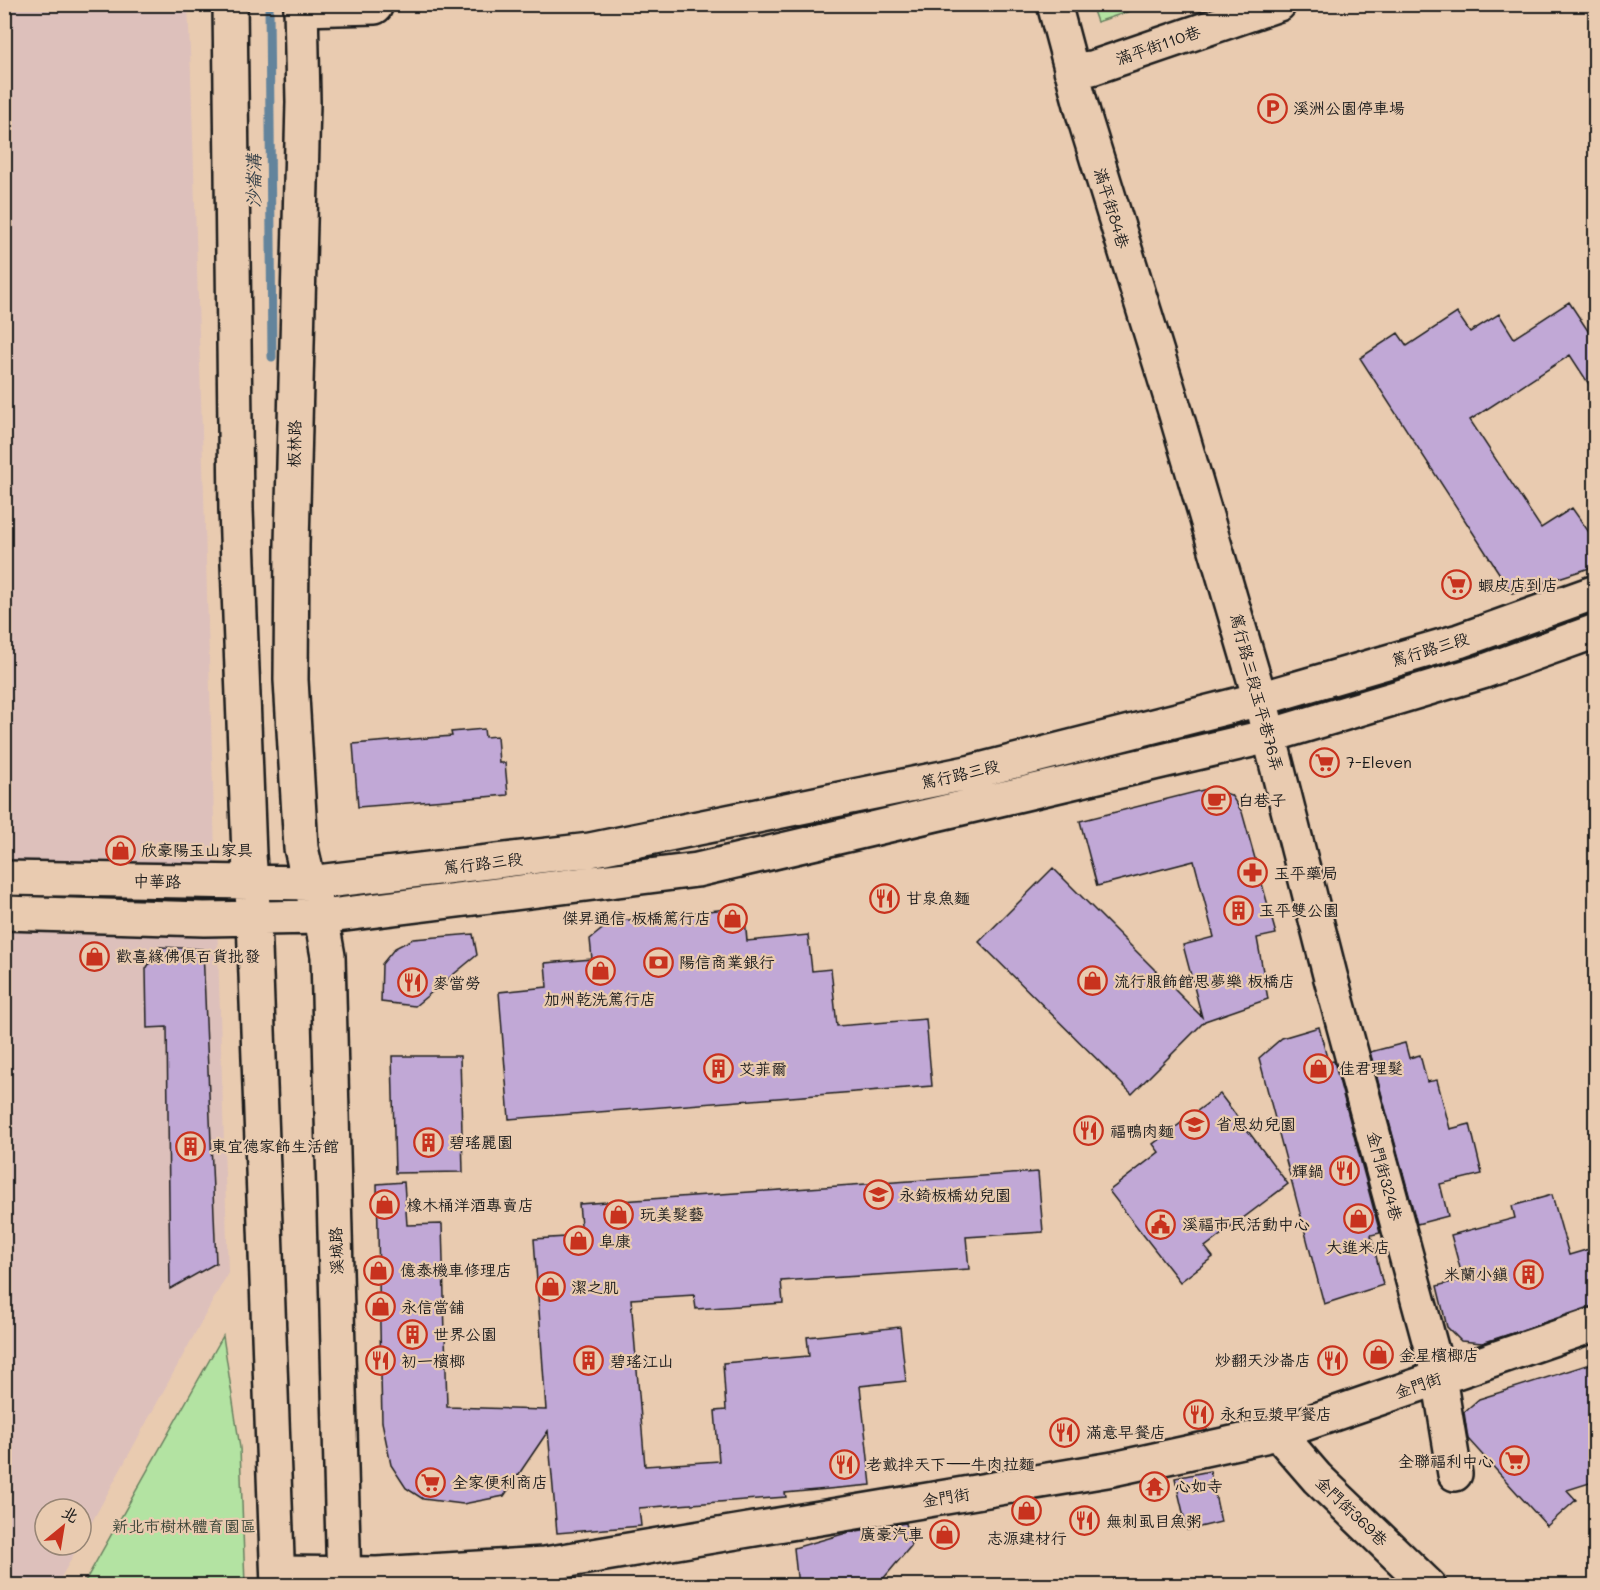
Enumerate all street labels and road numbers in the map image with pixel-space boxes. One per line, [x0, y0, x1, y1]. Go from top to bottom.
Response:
street label: 滿平街110巷 [1113, 20, 1203, 69]
street label: 滿平街84巷 [1090, 165, 1135, 251]
street label: 板林路 [283, 420, 304, 468]
street label: 篤行路三段玉平巷76弄 [1226, 611, 1289, 773]
street label: 篤行路三段 [1389, 627, 1471, 670]
street label: 篤行路三段 [919, 754, 1001, 793]
street label: 篤行路三段 [442, 847, 524, 878]
street label: 中華路 [133, 870, 181, 891]
street label: 金門街324巷 [1363, 1129, 1407, 1223]
street label: 溪城路 [324, 1227, 347, 1275]
street label: 金門街 [1392, 1367, 1444, 1402]
street label: 金門街369巷 [1312, 1471, 1393, 1550]
street label: 金門街 [921, 1482, 971, 1511]

